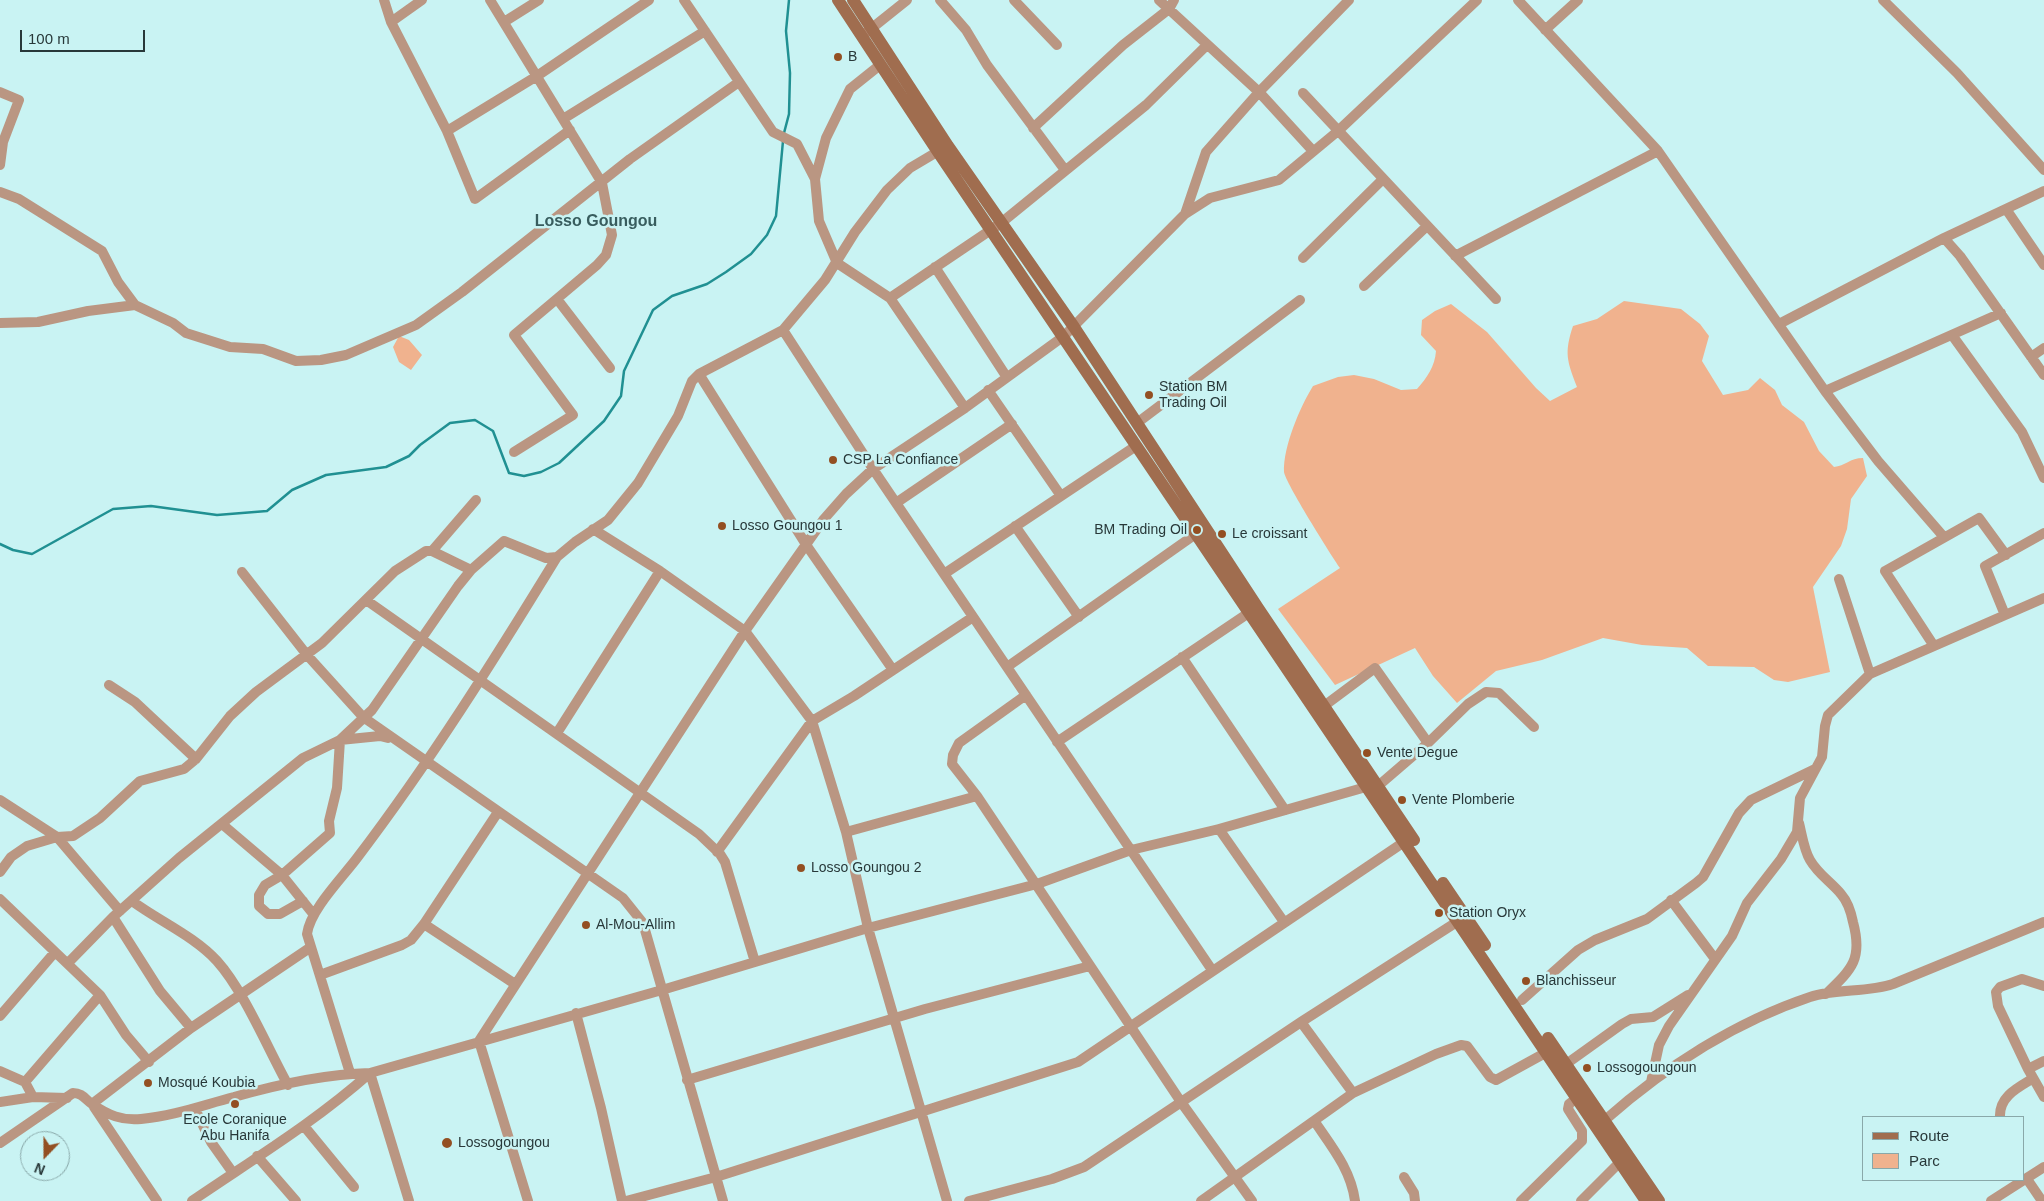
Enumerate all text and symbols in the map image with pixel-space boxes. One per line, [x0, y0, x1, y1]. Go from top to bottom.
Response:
scale bar [22, 20, 148, 52]
text: 100 m [28, 30, 70, 47]
place label: B [848, 49, 857, 65]
marker: B [832, 51, 844, 63]
district label: Losso Goungou [535, 212, 657, 232]
place label: Station BM Trading Oil [1159, 379, 1227, 412]
marker: Station BM Trading Oil [1143, 389, 1155, 401]
place label: CSP La Confiance [843, 452, 958, 468]
marker: CSP La Confiance [827, 454, 839, 466]
place label: Losso Goungou 1 [732, 518, 843, 534]
marker: Losso Goungou 1 [716, 520, 728, 532]
place label: BM Trading Oil [1094, 522, 1187, 538]
marker: BM Trading Oil [1191, 524, 1203, 536]
place label: Le croissant [1232, 526, 1307, 542]
marker: Le croissant [1216, 528, 1228, 540]
place label: Vente Degue [1377, 745, 1458, 761]
marker: Vente Degue [1361, 747, 1373, 759]
place label: Vente Plomberie [1412, 792, 1515, 808]
marker: Vente Plomberie [1396, 794, 1408, 806]
place label: Losso Goungou 2 [811, 860, 922, 876]
marker: Losso Goungou 2 [795, 862, 807, 874]
place label: Station Oryx [1449, 905, 1526, 921]
marker: Station Oryx [1433, 907, 1445, 919]
place label: Al-Mou-Allim [596, 917, 675, 933]
marker: Al-Mou-Allim [580, 919, 592, 931]
place label: Blanchisseur [1536, 973, 1616, 989]
marker: Blanchisseur [1520, 975, 1532, 987]
place label: Lossogoungoun [1597, 1060, 1697, 1076]
marker: Lossogoungoun [1581, 1062, 1593, 1074]
place label: Mosqué Koubia [158, 1075, 255, 1091]
marker: Mosqué Koubia [142, 1077, 154, 1089]
marker: Ecole Coranique Abu Hanifa [229, 1098, 241, 1110]
place label: Ecole Coranique Abu Hanifa [183, 1112, 287, 1144]
legend [1862, 1116, 2024, 1181]
text: Route [1909, 1127, 1949, 1144]
north arrow [20, 1131, 70, 1181]
place label: Lossogoungou [458, 1135, 550, 1151]
marker: Lossogoungou [440, 1136, 454, 1150]
text: Parc [1909, 1152, 1940, 1169]
text: N [32, 1160, 47, 1178]

